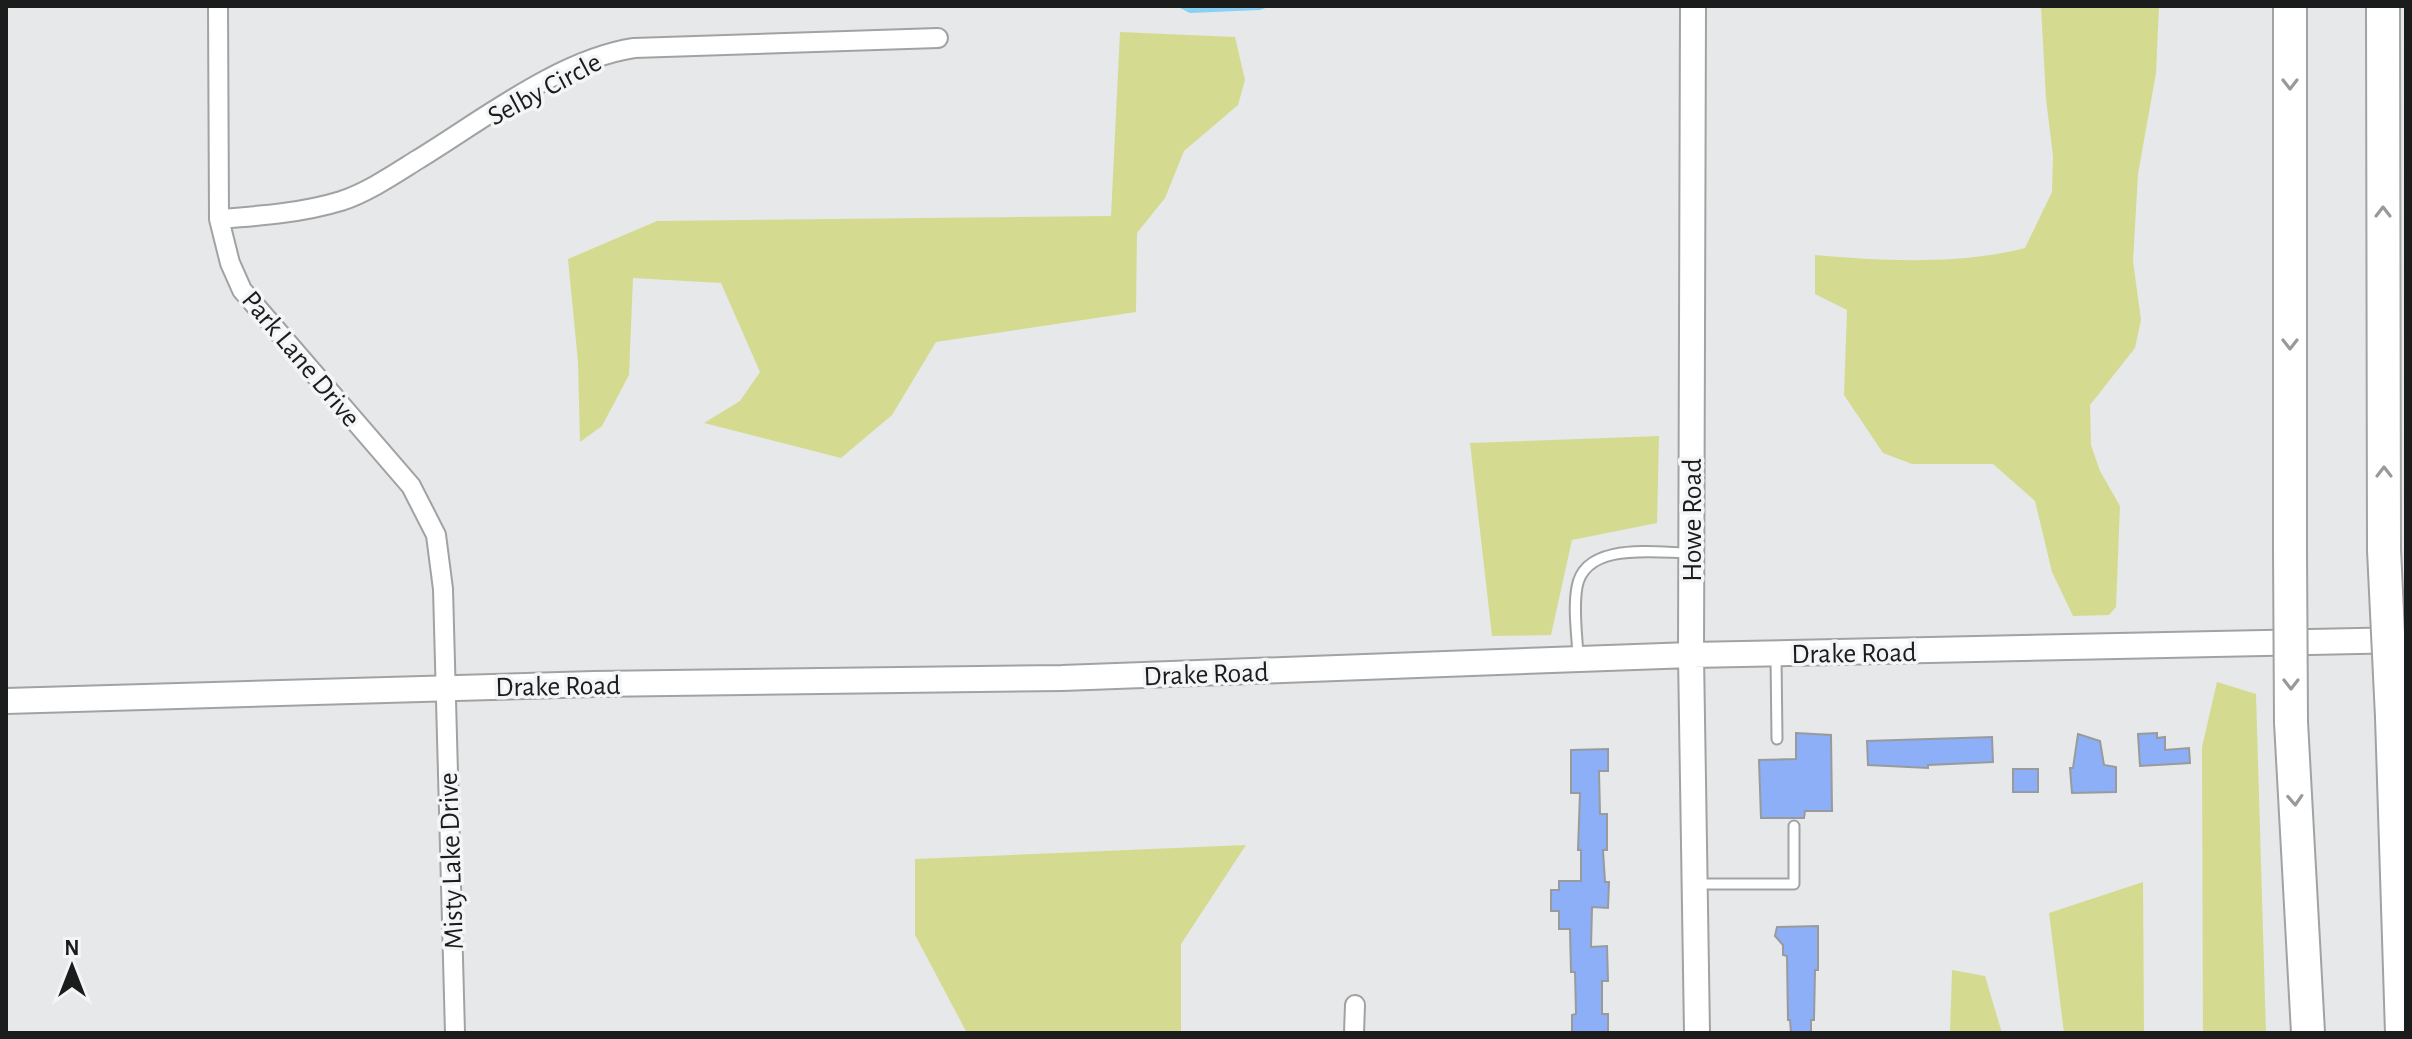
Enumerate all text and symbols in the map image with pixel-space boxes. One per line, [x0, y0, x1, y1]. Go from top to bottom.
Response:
street label: Selby Circle [484, 48, 606, 131]
one-way arrow [2281, 78, 2299, 91]
one-way arrow [2374, 205, 2392, 218]
street label: Park Lane Drive [236, 286, 365, 432]
one-way arrow [2281, 338, 2299, 351]
street label: Howe Road [1679, 458, 1707, 582]
one-way arrow [2375, 465, 2393, 478]
street label: Drake Road [1791, 639, 1917, 669]
street label: Drake Road [1143, 659, 1269, 691]
street label: Drake Road [495, 672, 621, 702]
one-way arrow [2282, 678, 2300, 691]
street label: Misty Lake Drive [435, 772, 469, 950]
one-way arrow [2286, 794, 2303, 807]
north arrow [32, 927, 112, 1007]
text: N [64, 937, 80, 959]

